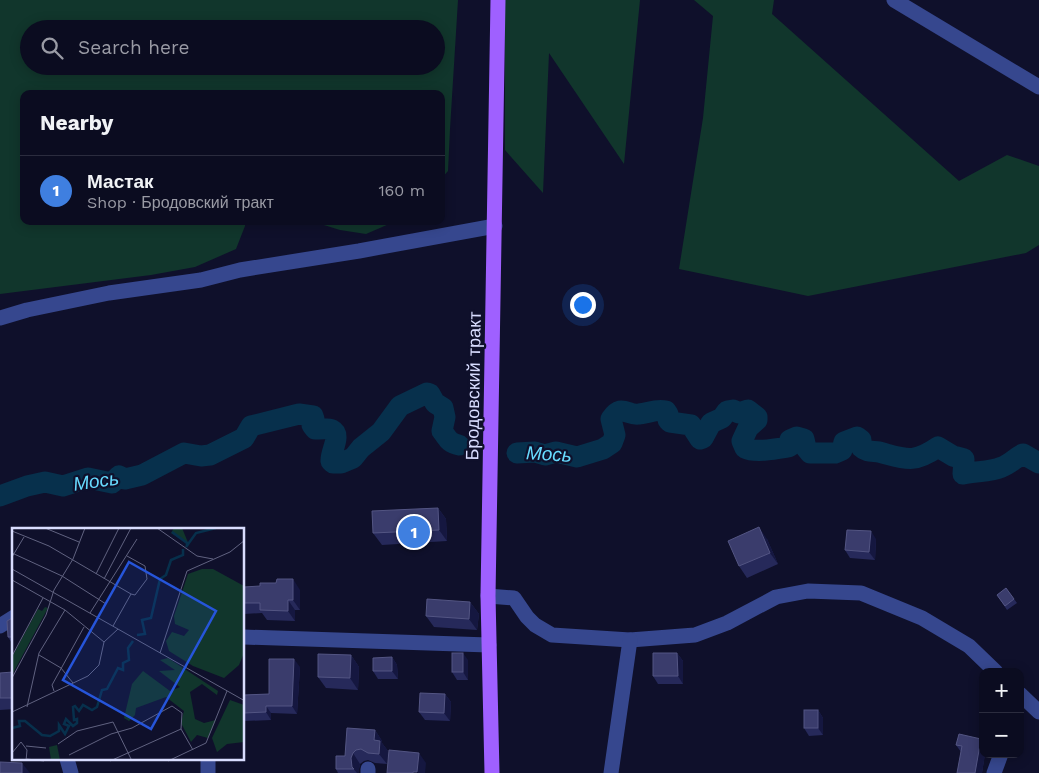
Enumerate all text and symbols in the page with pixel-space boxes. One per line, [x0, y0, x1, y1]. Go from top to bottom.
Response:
search box [20, 20, 445, 75]
icon: search [38, 34, 66, 62]
text: Search here [78, 36, 189, 59]
text: Nearby [40, 110, 113, 135]
text: Мастак [87, 170, 154, 193]
text: 1 [53, 181, 59, 200]
text: 160 m [378, 181, 425, 200]
text: Shop · Бродовский тракт [87, 193, 274, 212]
your location [570, 292, 596, 318]
street label: Бродовский тракт [461, 311, 485, 461]
water label: Мось [525, 441, 573, 467]
water label: Мось [72, 466, 120, 496]
pin: 1 [398, 513, 430, 551]
inset map [12, 528, 245, 760]
map controls [979, 668, 1024, 758]
button: + [979, 668, 1024, 713]
button: − [979, 713, 1024, 758]

